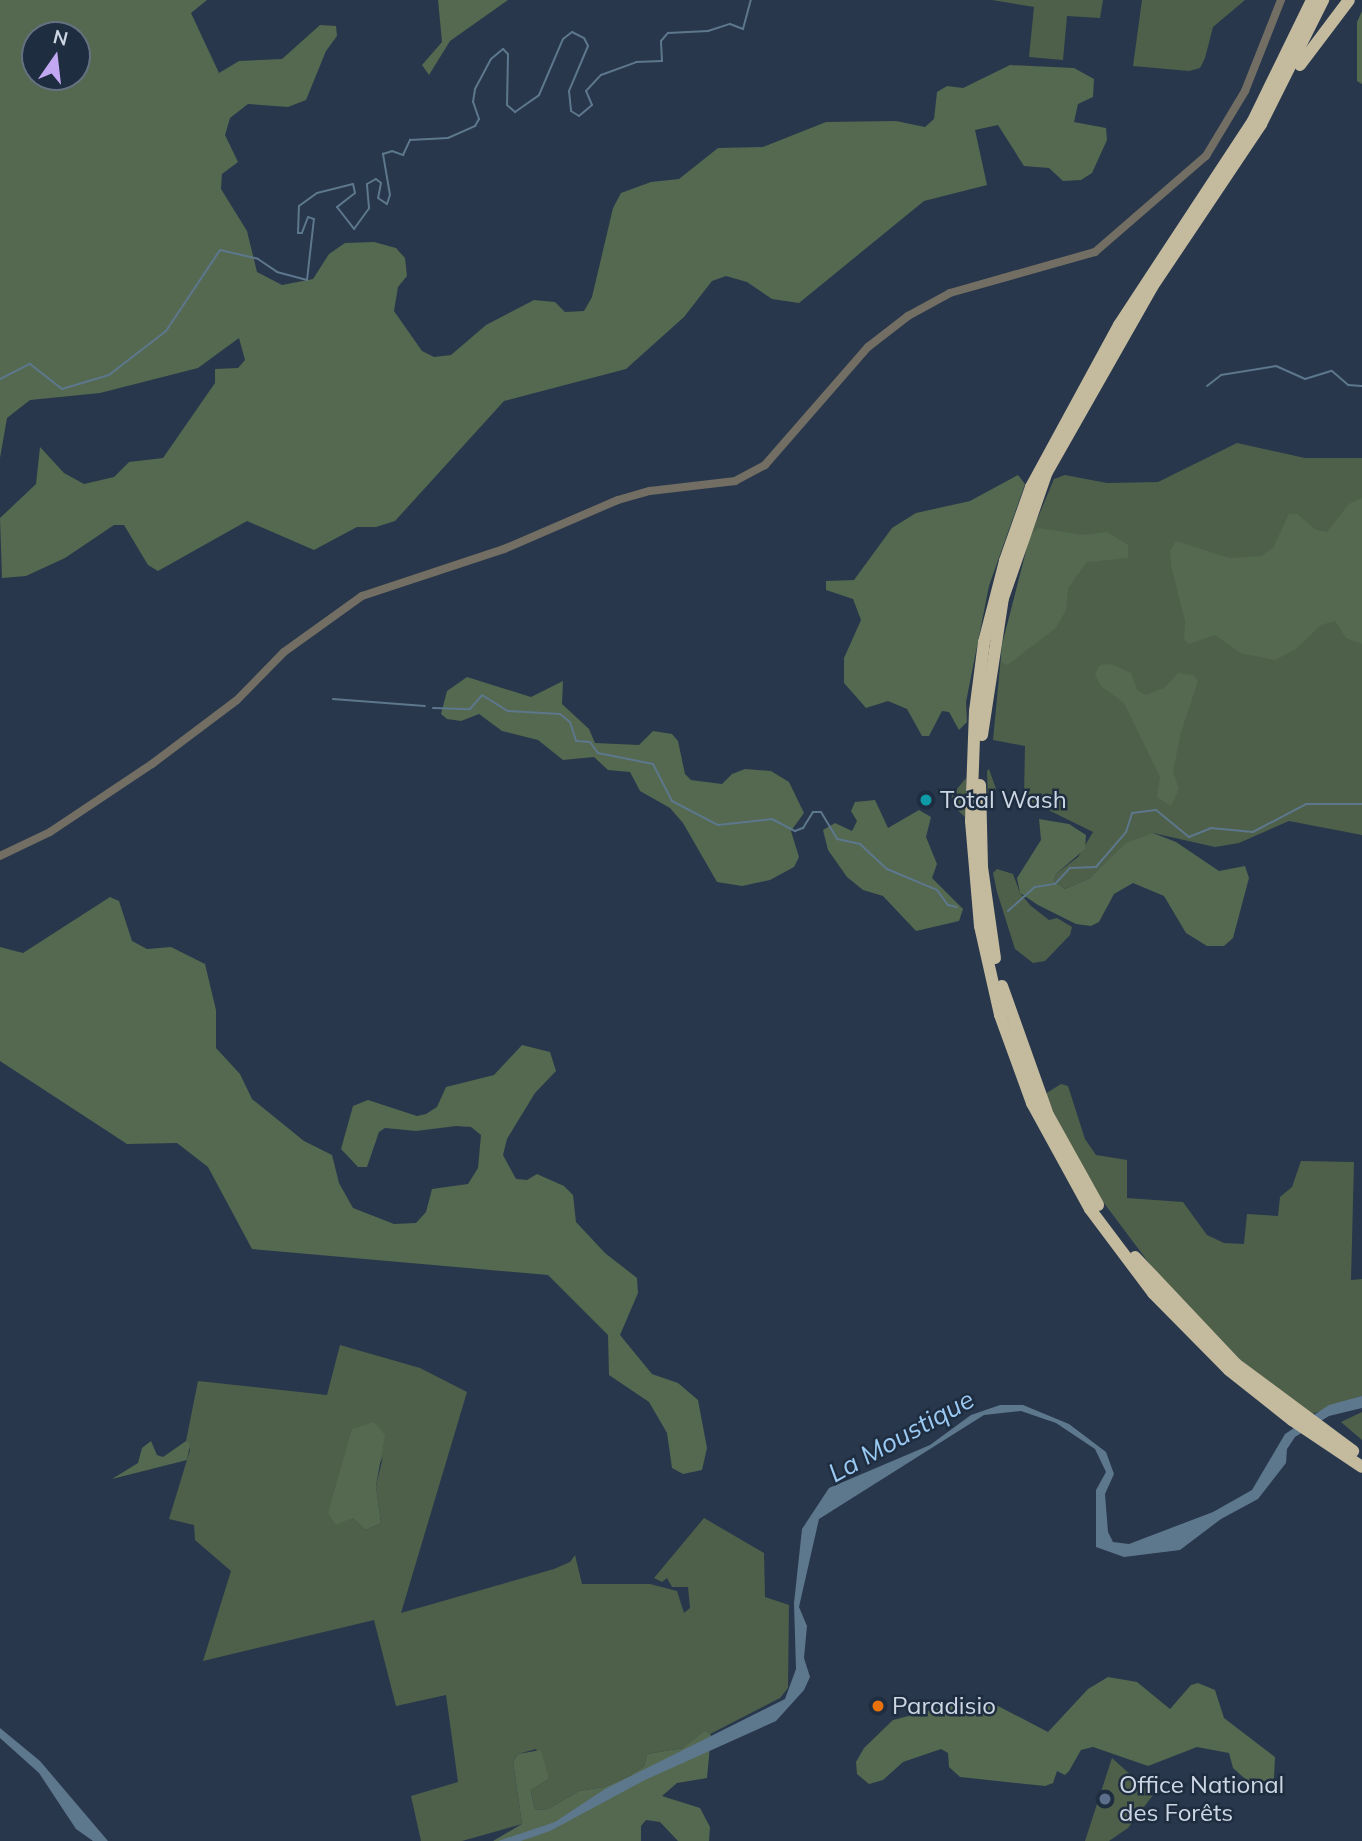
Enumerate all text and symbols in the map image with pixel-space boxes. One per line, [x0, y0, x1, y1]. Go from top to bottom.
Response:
north arrow [21, 21, 91, 91]
text: N [51, 24, 70, 51]
place label: Total Wash [940, 786, 1067, 814]
marker: Total Wash [918, 792, 934, 808]
water label: La Moustique [823, 1383, 979, 1489]
place label: Paradisio [892, 1692, 996, 1720]
marker: Paradisio [870, 1698, 886, 1714]
place label: Office National des Forêts [1119, 1771, 1284, 1827]
marker: Office National des Forêts [1097, 1791, 1113, 1807]

